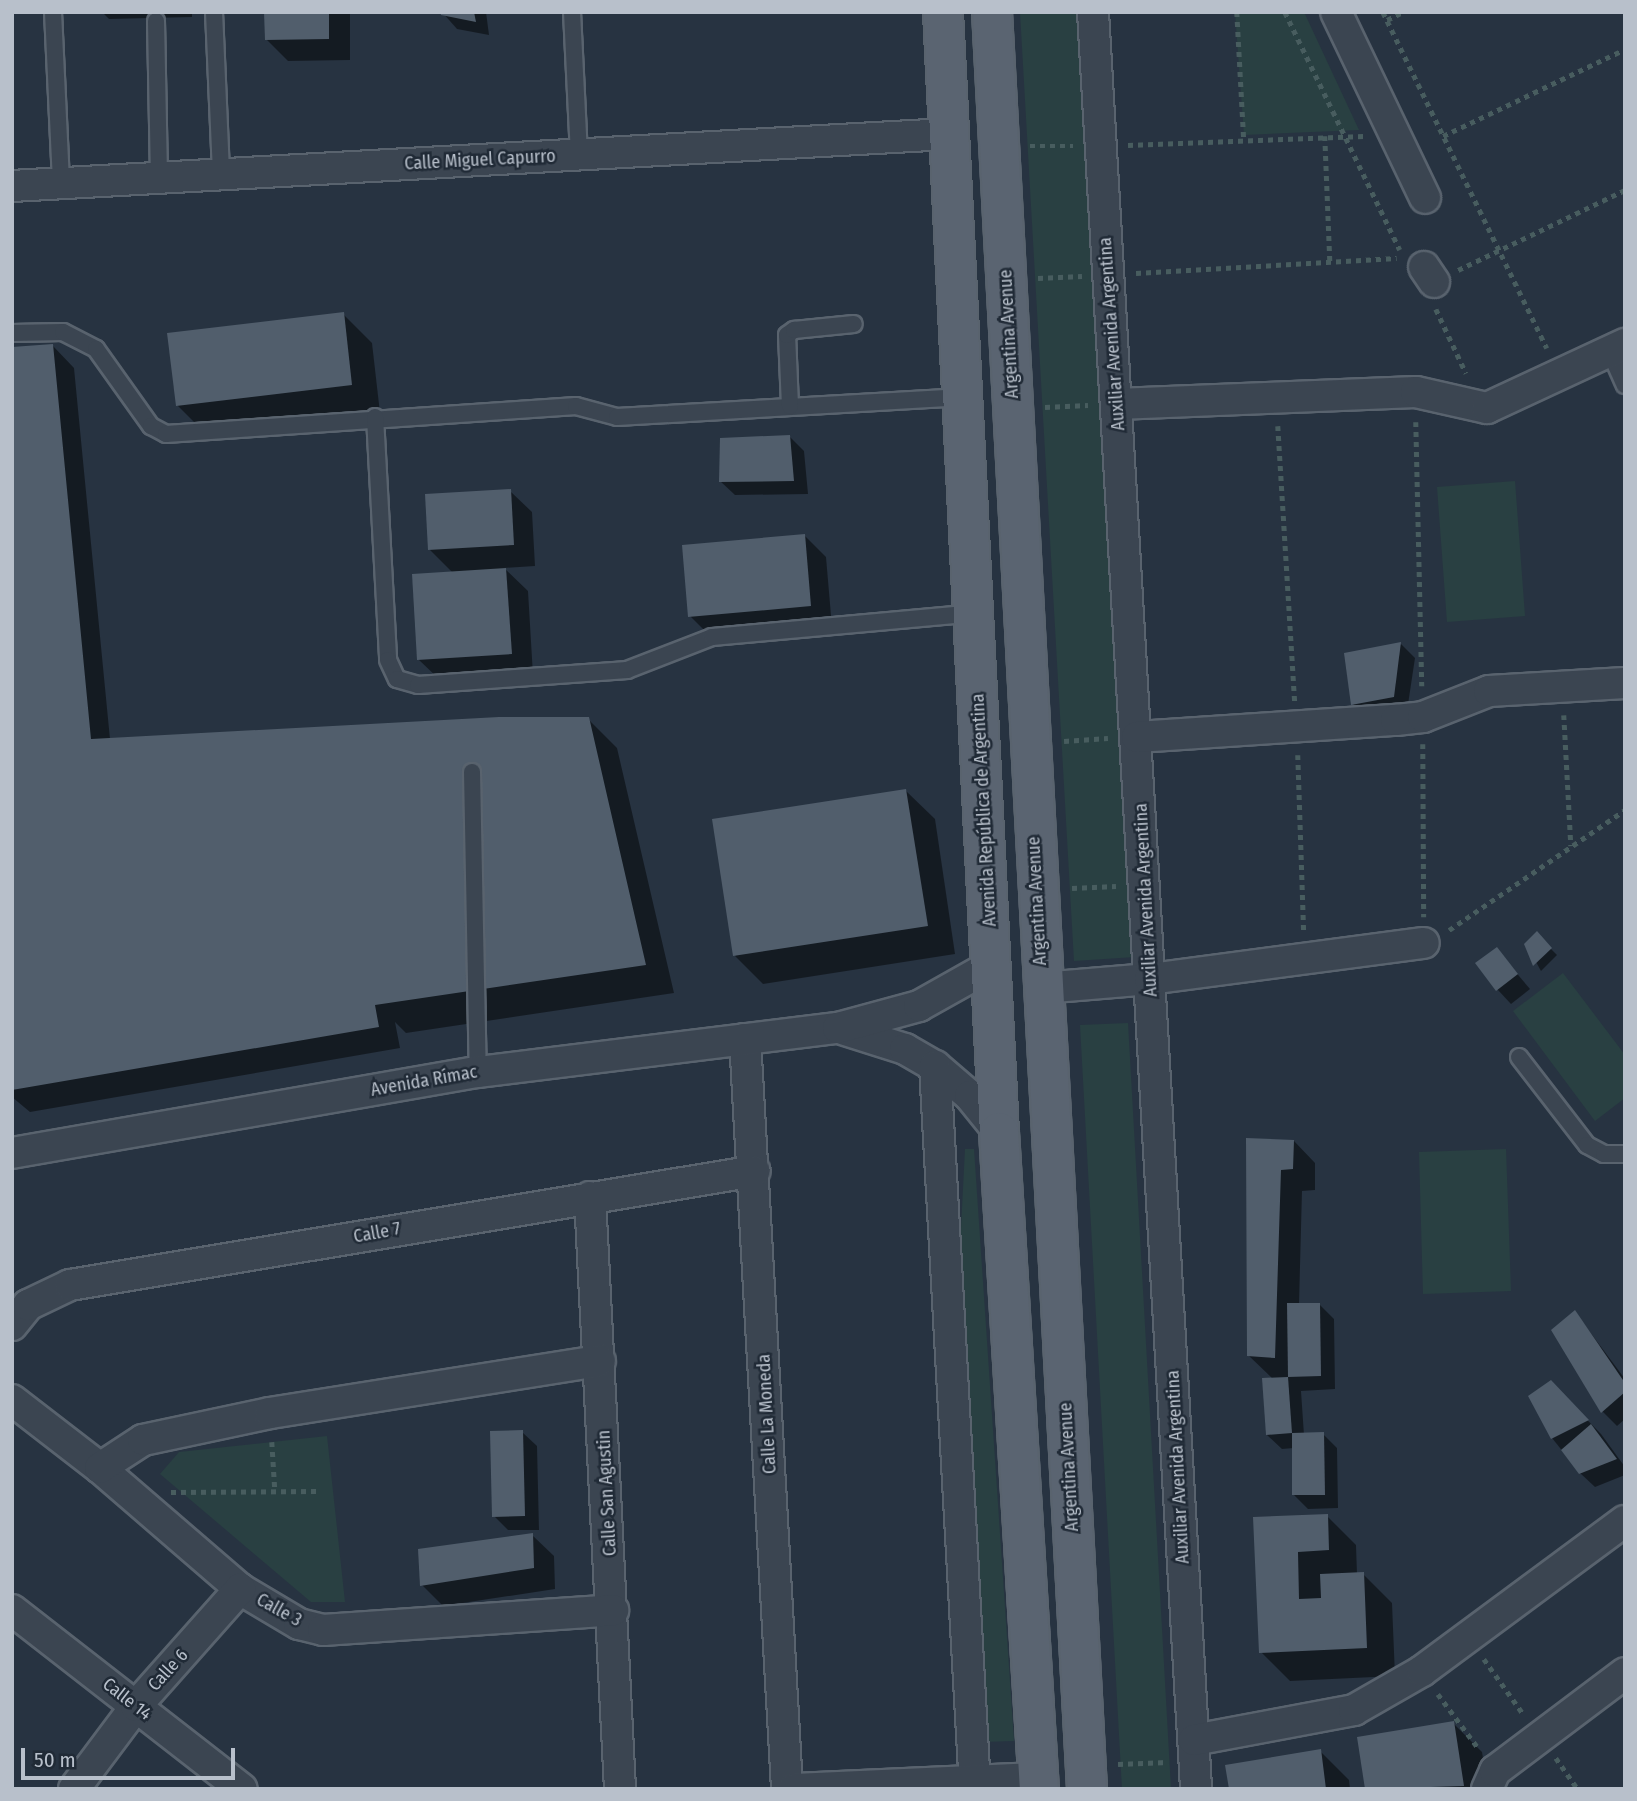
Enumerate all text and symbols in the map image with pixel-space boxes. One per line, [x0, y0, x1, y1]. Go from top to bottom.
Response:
street label: Calle Miguel Capurro [404, 145, 556, 175]
street label: Auxiliar Avenida Argentina [1094, 237, 1130, 431]
street label: Argentina Avenue [995, 269, 1023, 399]
street label: Avenida República de Argentina [967, 693, 1001, 927]
street label: Auxiliar Avenida Argentina [1130, 803, 1162, 997]
street label: Argentina Avenue [1023, 836, 1051, 966]
street label: Avenida Rímac [369, 1061, 479, 1101]
street label: Calle 7 [352, 1218, 402, 1248]
street label: Calle La Moneda [753, 1353, 781, 1475]
street label: Auxiliar Avenida Argentina [1162, 1370, 1194, 1564]
street label: Argentina Avenue [1055, 1402, 1083, 1532]
street label: Calle San Agustin [593, 1429, 621, 1557]
street label: Calle 3 [253, 1589, 305, 1631]
street label: Calle 6 [144, 1645, 192, 1695]
street label: Calle 14 [98, 1673, 156, 1725]
scale bar [24, 1734, 238, 1778]
text: 50 m [34, 1747, 76, 1773]

